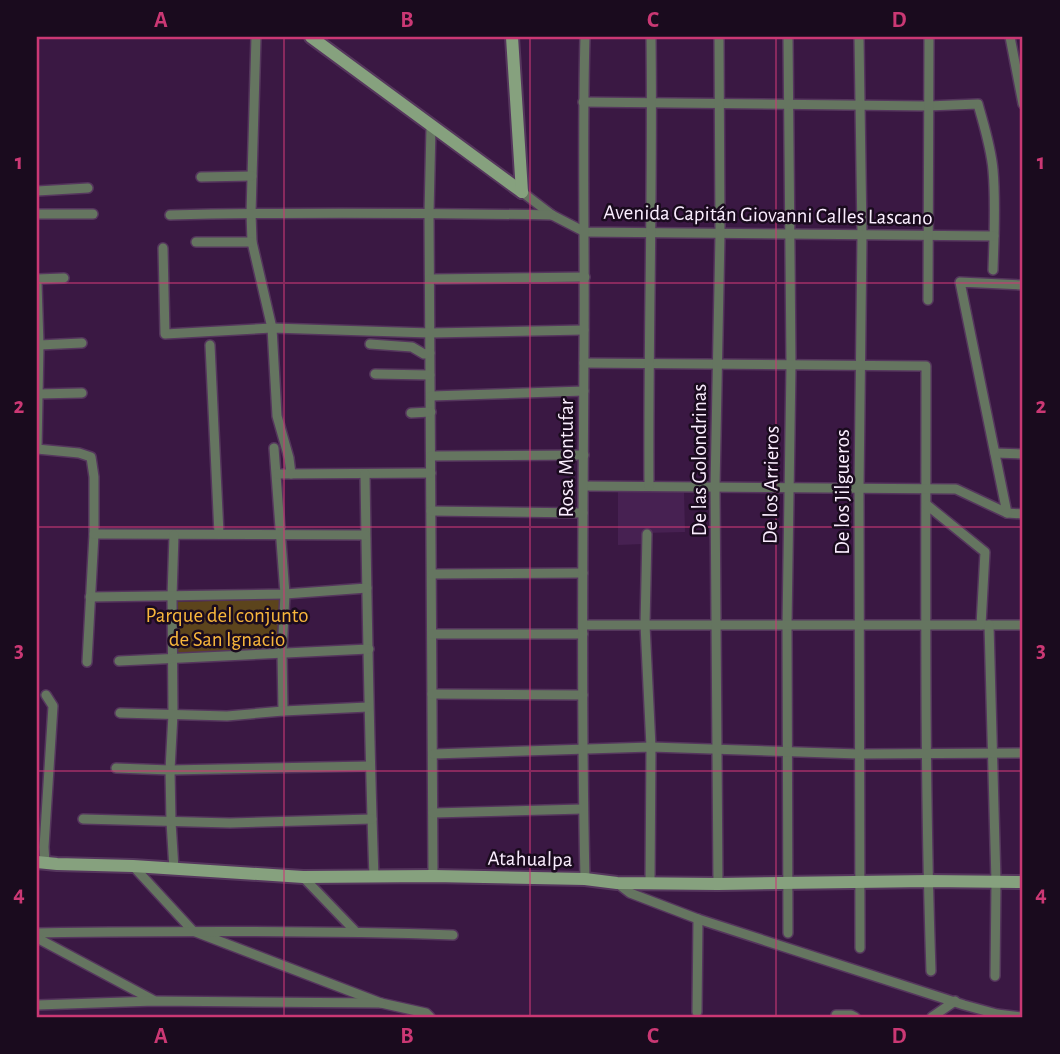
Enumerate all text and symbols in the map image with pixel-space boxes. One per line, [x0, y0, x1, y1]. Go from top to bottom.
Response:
text: A [154, 9, 168, 32]
text: B [400, 9, 414, 32]
text: C [647, 9, 659, 32]
text: D [891, 9, 907, 32]
text: 1 [15, 151, 23, 174]
text: 1 [1037, 151, 1045, 174]
street label: Avenida Capitán Giovanni Calles Lascano [603, 202, 933, 228]
street label: De las Golondrinas [689, 384, 710, 536]
text: 2 [14, 395, 25, 418]
text: 2 [1036, 395, 1047, 418]
street label: Rosa Montufar [556, 398, 577, 517]
street label: De los Arrieros [759, 426, 783, 544]
street label: De los Jilgueros [832, 429, 853, 555]
park label: Parque del conjunto de San Ignacio [145, 605, 309, 650]
text: 3 [14, 639, 24, 662]
text: 3 [1036, 639, 1046, 662]
street label: Atahualpa [487, 848, 573, 870]
text: 4 [13, 883, 25, 906]
text: 4 [1035, 883, 1047, 906]
text: A [154, 1025, 168, 1048]
text: B [400, 1025, 414, 1048]
text: C [647, 1025, 659, 1048]
text: D [891, 1025, 907, 1048]

